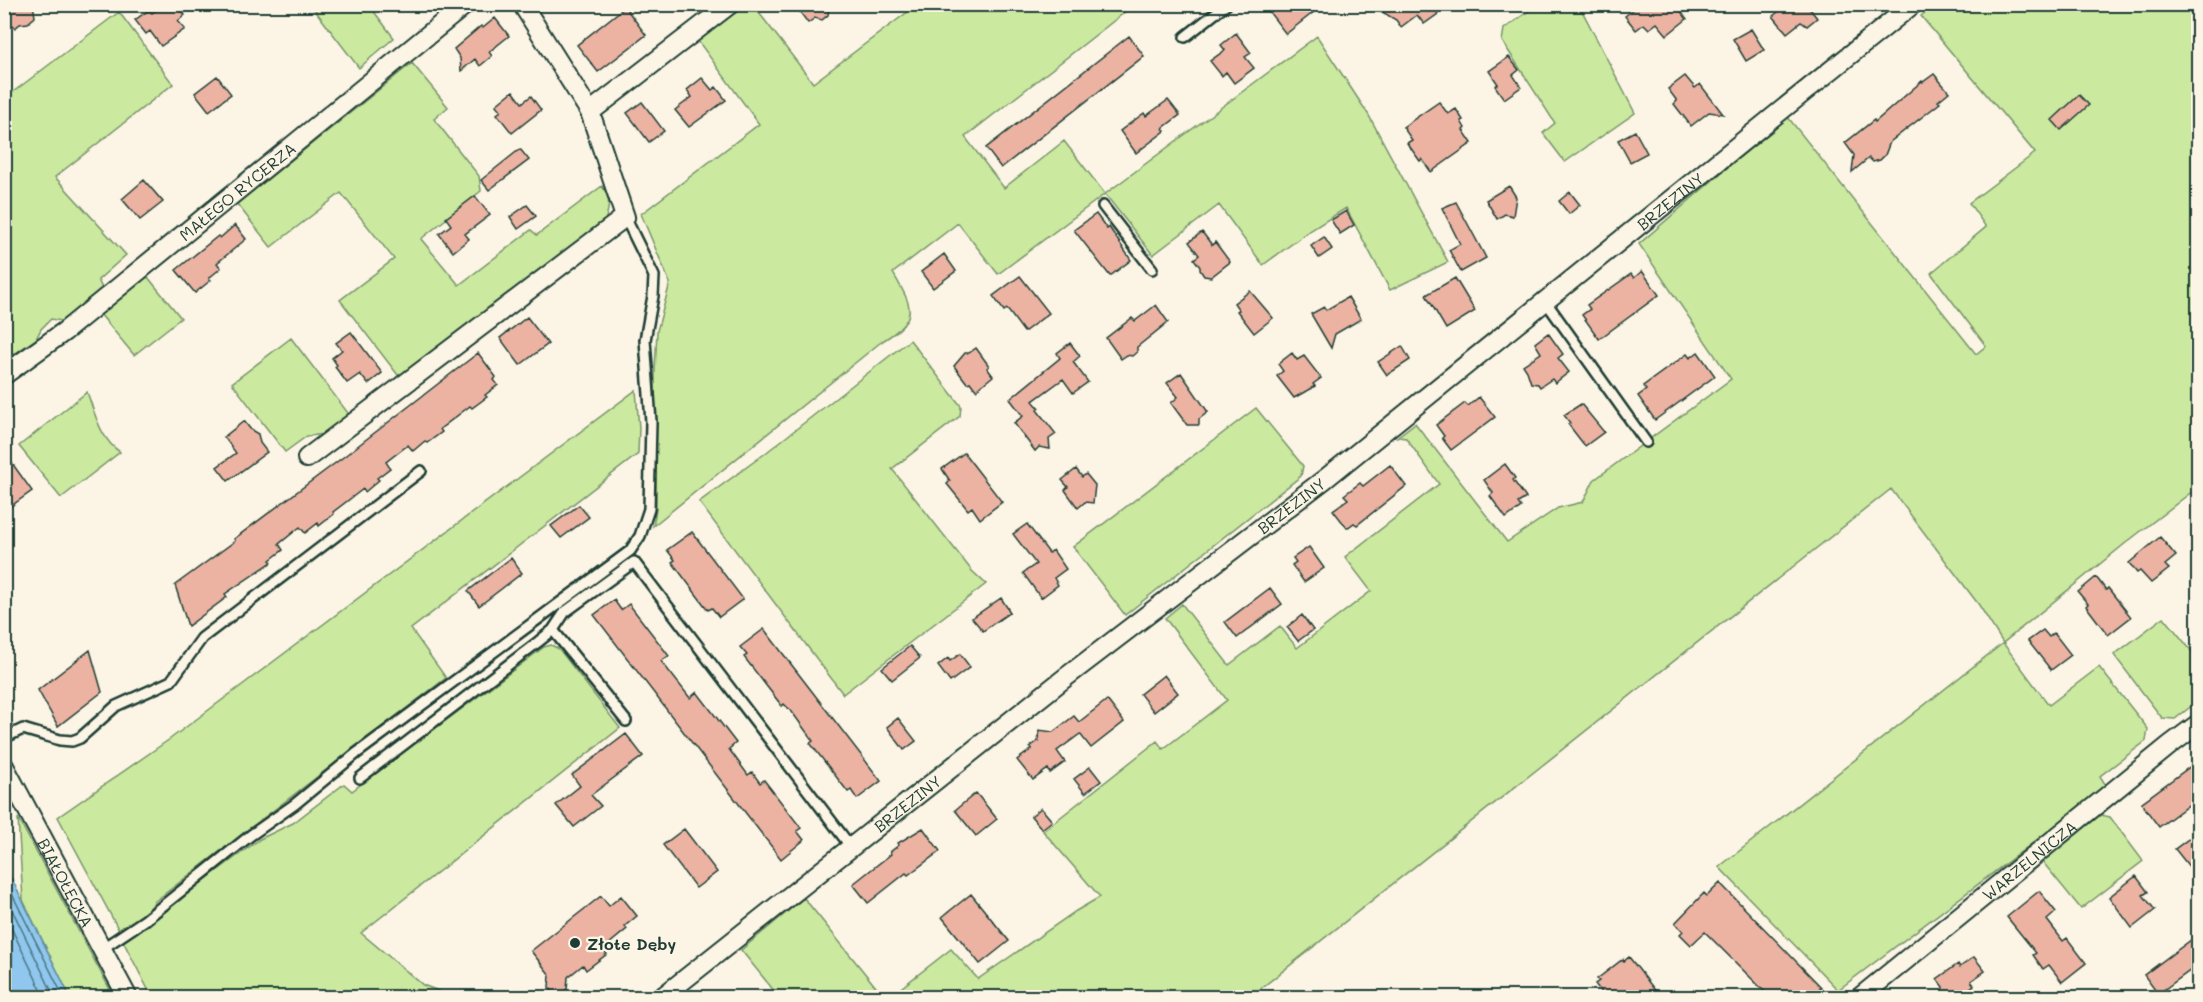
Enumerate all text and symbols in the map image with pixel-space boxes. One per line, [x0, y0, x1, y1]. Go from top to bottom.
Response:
street label: MAŁEGO RYCERZA [174, 137, 300, 245]
street label: BRZEZINY [1632, 167, 1708, 234]
street label: BRZEZINY [1253, 472, 1329, 538]
street label: BRZEZINY [869, 770, 945, 836]
street label: WARZELNICZA [1977, 815, 2080, 905]
street label: BIAŁOŁĘCKA [34, 834, 99, 931]
place label: Złote Dęby [587, 933, 676, 954]
marker: Złote Dęby [568, 936, 582, 950]

